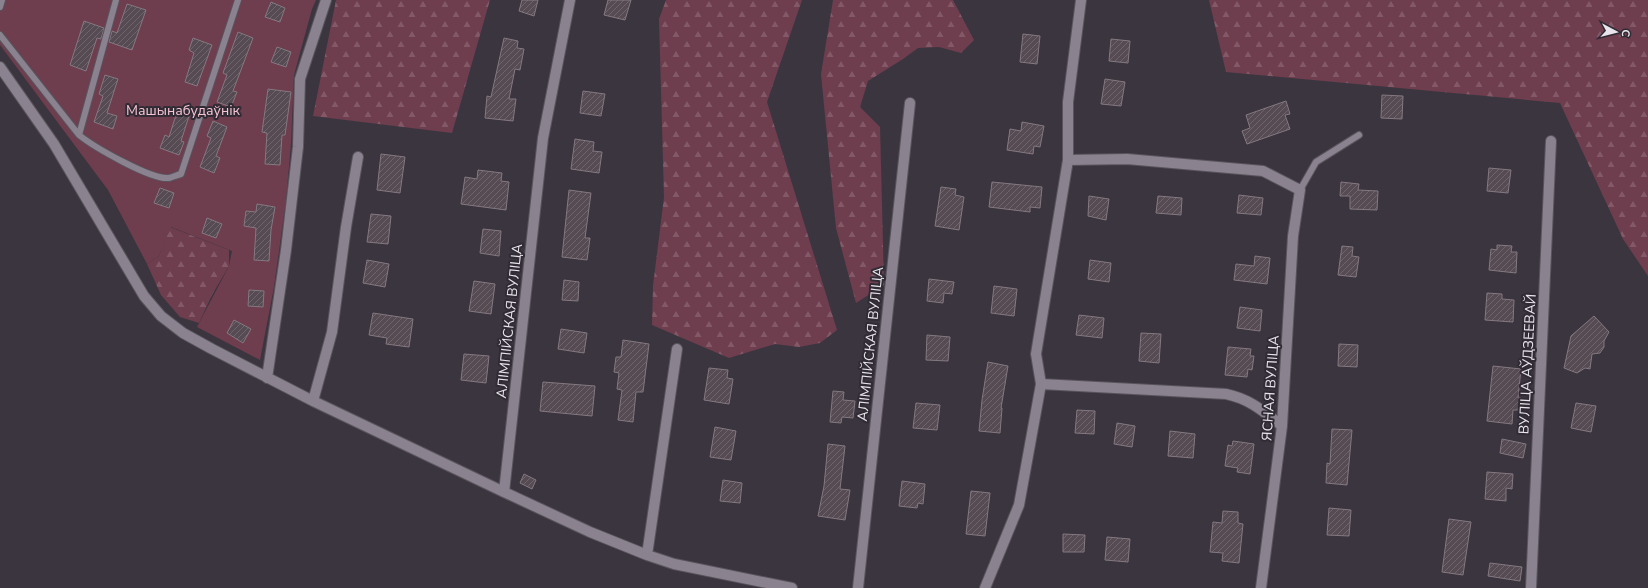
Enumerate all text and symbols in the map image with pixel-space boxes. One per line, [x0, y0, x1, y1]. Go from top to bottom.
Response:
north arrow [1596, 12, 1636, 52]
text: С [1617, 29, 1633, 38]
park label: Машынабудаўнік [126, 101, 241, 120]
street label: АЛІМПІЙСКАЯ ВУЛІЦА [492, 243, 527, 399]
street label: АЛІМПІЙСКАЯ ВУЛІЦА [853, 266, 888, 422]
street label: ВУЛІЦА АЎДЗЕЕВАЙ [1514, 293, 1541, 435]
street label: ЯСНАЯ ВУЛІЦА [1257, 335, 1284, 442]

